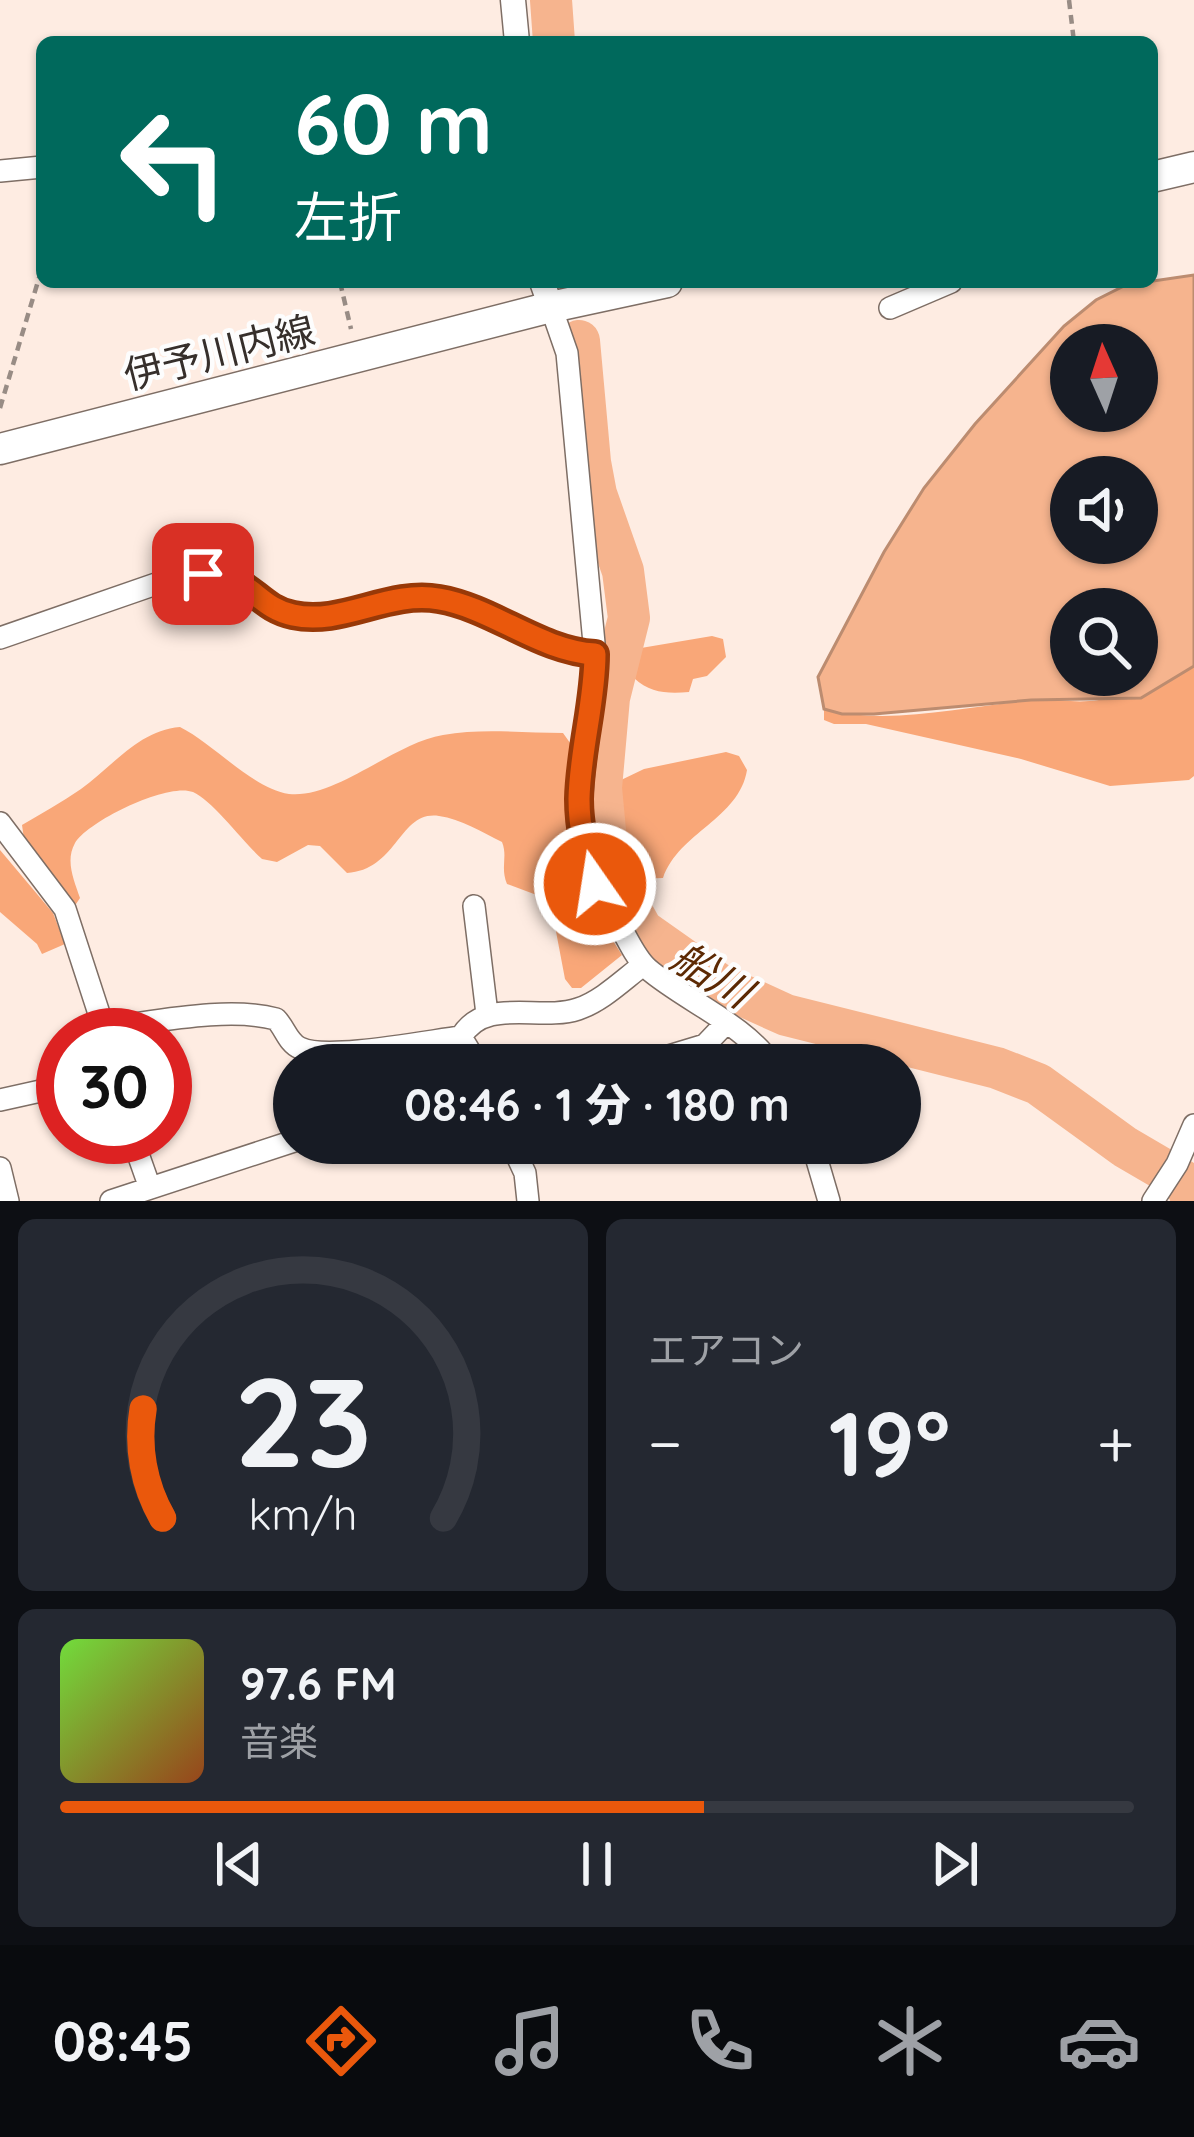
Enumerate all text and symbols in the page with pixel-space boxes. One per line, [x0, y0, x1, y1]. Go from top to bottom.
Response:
text: 60 m [294, 70, 493, 175]
icon: left [96, 84, 252, 240]
text: 左折 [294, 183, 402, 251]
street label: 伊予川内線 [118, 305, 320, 399]
north arrow [1050, 324, 1158, 432]
map controls [1050, 324, 1158, 696]
button: sound [1050, 456, 1158, 564]
pin [152, 523, 254, 625]
icon: arrive [170, 541, 236, 607]
button: search [1050, 588, 1158, 696]
position arrow [532, 821, 658, 947]
water label: 船川 [662, 930, 765, 1020]
speed limit sign: 30 [36, 1008, 192, 1164]
text: 08:46 · 1 分 · 180 m [404, 1076, 790, 1132]
text: エアコン [648, 1325, 804, 1374]
text: 23 [234, 1342, 372, 1498]
text: 19° [829, 1386, 950, 1499]
text: − [648, 1401, 682, 1484]
text: + [1097, 1401, 1134, 1484]
text: km/h [249, 1487, 357, 1541]
text: 97.6 FM [240, 1655, 397, 1711]
text: 音楽 [240, 1717, 318, 1766]
icon: previous [206, 1831, 272, 1897]
icon: pause [564, 1831, 630, 1897]
icon: next [922, 1831, 988, 1897]
icon: directions [299, 1999, 383, 2083]
icon: music [488, 1999, 572, 2083]
icon: phone [678, 1999, 762, 2083]
icon: climate [868, 1999, 952, 2083]
icon: car [1057, 1999, 1141, 2083]
text: 08:45 [53, 2007, 193, 2075]

